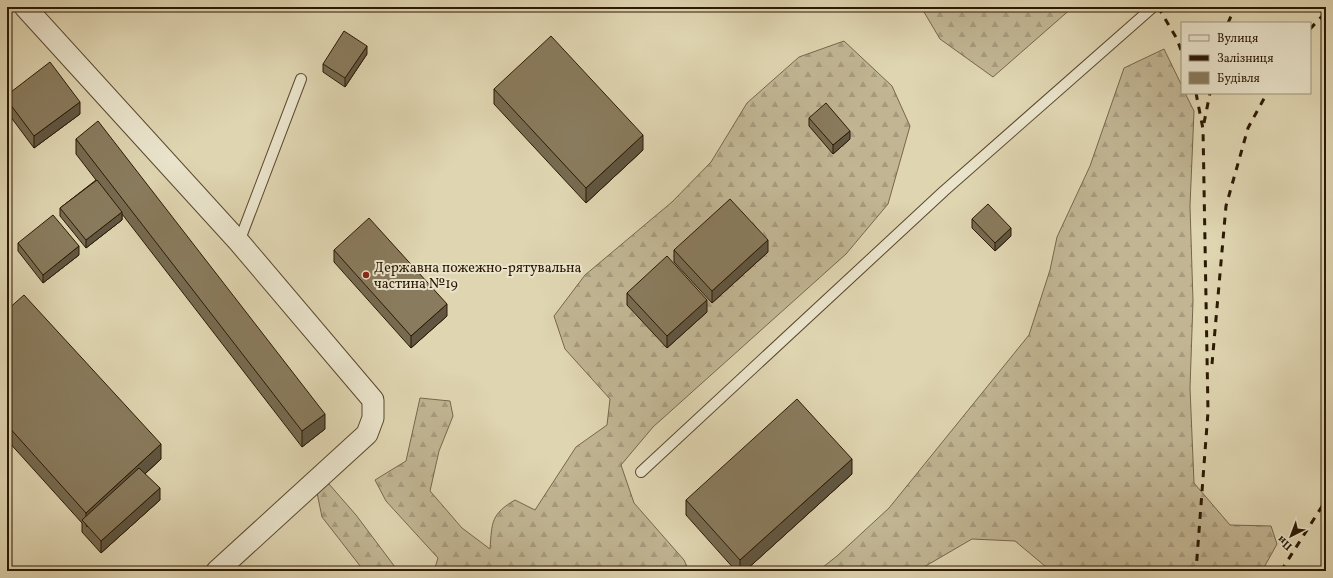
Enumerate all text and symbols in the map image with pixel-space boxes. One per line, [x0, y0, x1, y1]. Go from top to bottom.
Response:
legend [1181, 22, 1311, 94]
text: Вулиця [1217, 31, 1258, 47]
text: Залізниця [1217, 51, 1273, 67]
text: Будівля [1217, 71, 1260, 87]
place label: Державна пожежно-рятувальна частина №19 [374, 259, 582, 294]
marker: Державна пожежно-рятувальна частина №19 [361, 270, 371, 280]
north arrow [1271, 516, 1311, 556]
text: Пн [1274, 532, 1296, 553]

